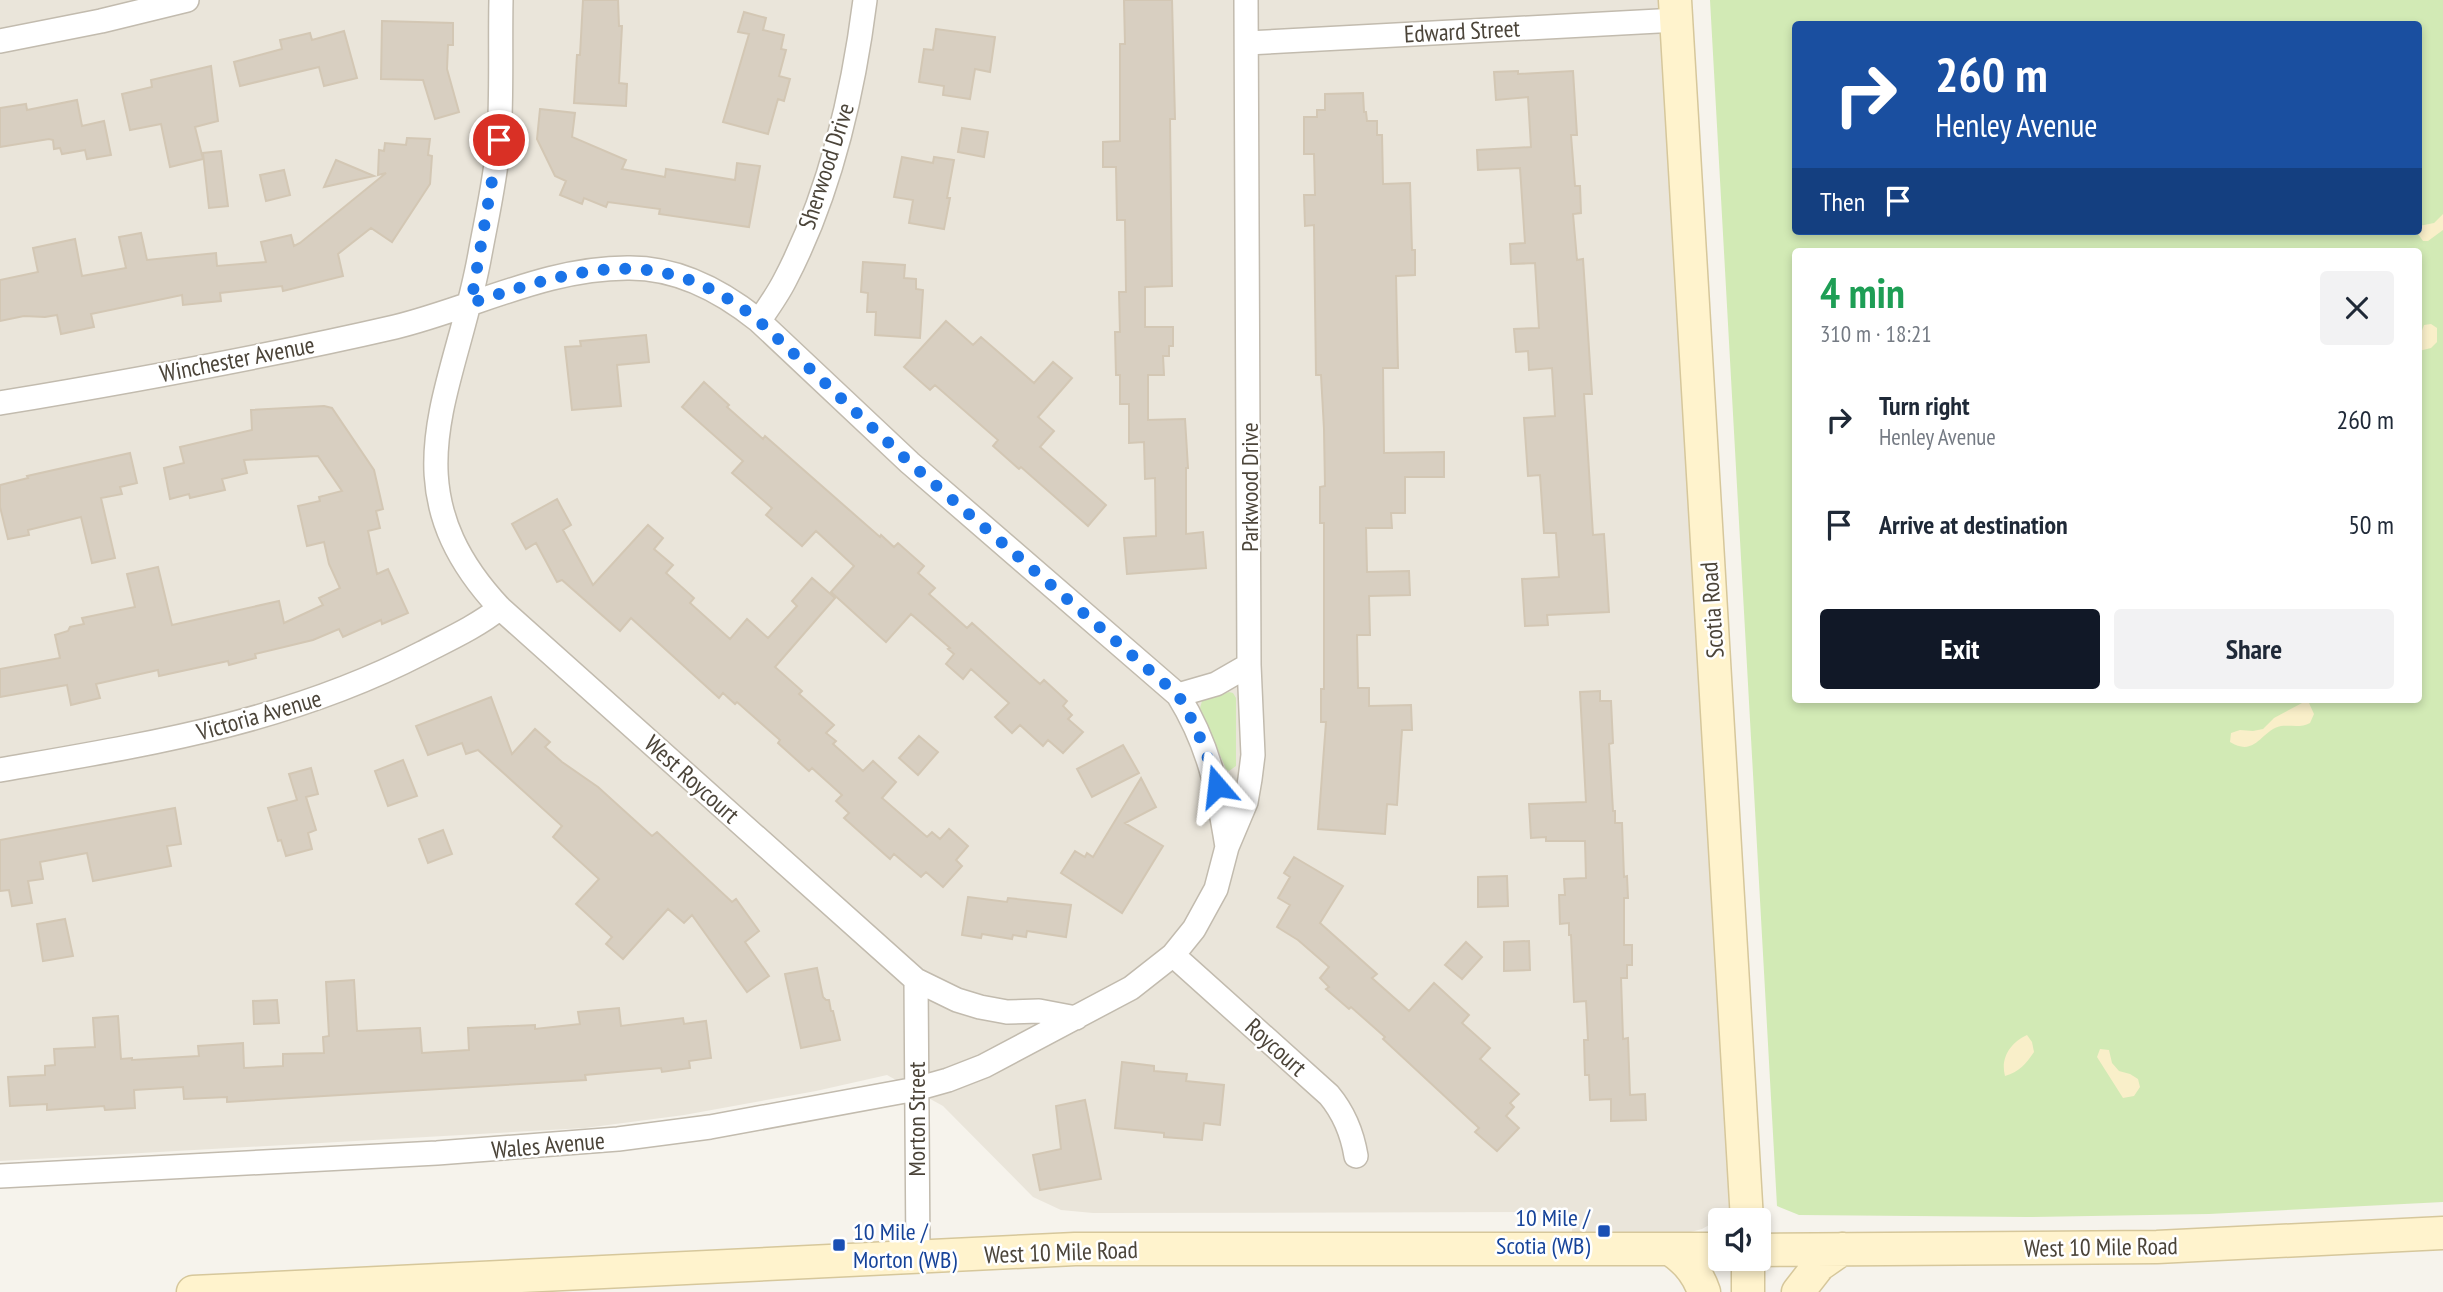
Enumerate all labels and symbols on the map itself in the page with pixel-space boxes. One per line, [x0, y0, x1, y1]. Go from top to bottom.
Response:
street label: Edward Street [1403, 12, 1521, 50]
street label: Sherwood Drive [791, 99, 861, 233]
pin [469, 110, 529, 170]
street label: Winchester Avenue [157, 329, 317, 389]
street label: Parkwood Drive [1234, 422, 1265, 552]
street label: Scotia Road [1693, 561, 1731, 659]
street label: Victoria Avenue [192, 682, 325, 748]
street label: West Roycourt [638, 728, 746, 830]
position arrow [1180, 749, 1254, 823]
street label: Roycourt [1239, 1011, 1314, 1083]
street label: Morton Street [901, 1061, 932, 1176]
street label: Wales Avenue [490, 1125, 606, 1165]
place label: 10 Mile / Scotia (WB) [1496, 1202, 1591, 1261]
place label: 10 Mile / Morton (WB) [853, 1216, 957, 1275]
marker: 10 Mile / Scotia (WB) [1596, 1223, 1612, 1239]
street label: West 10 Mile Road [2024, 1230, 2178, 1264]
street label: West 10 Mile Road [984, 1234, 1138, 1270]
marker: 10 Mile / Morton (WB) [831, 1237, 847, 1253]

